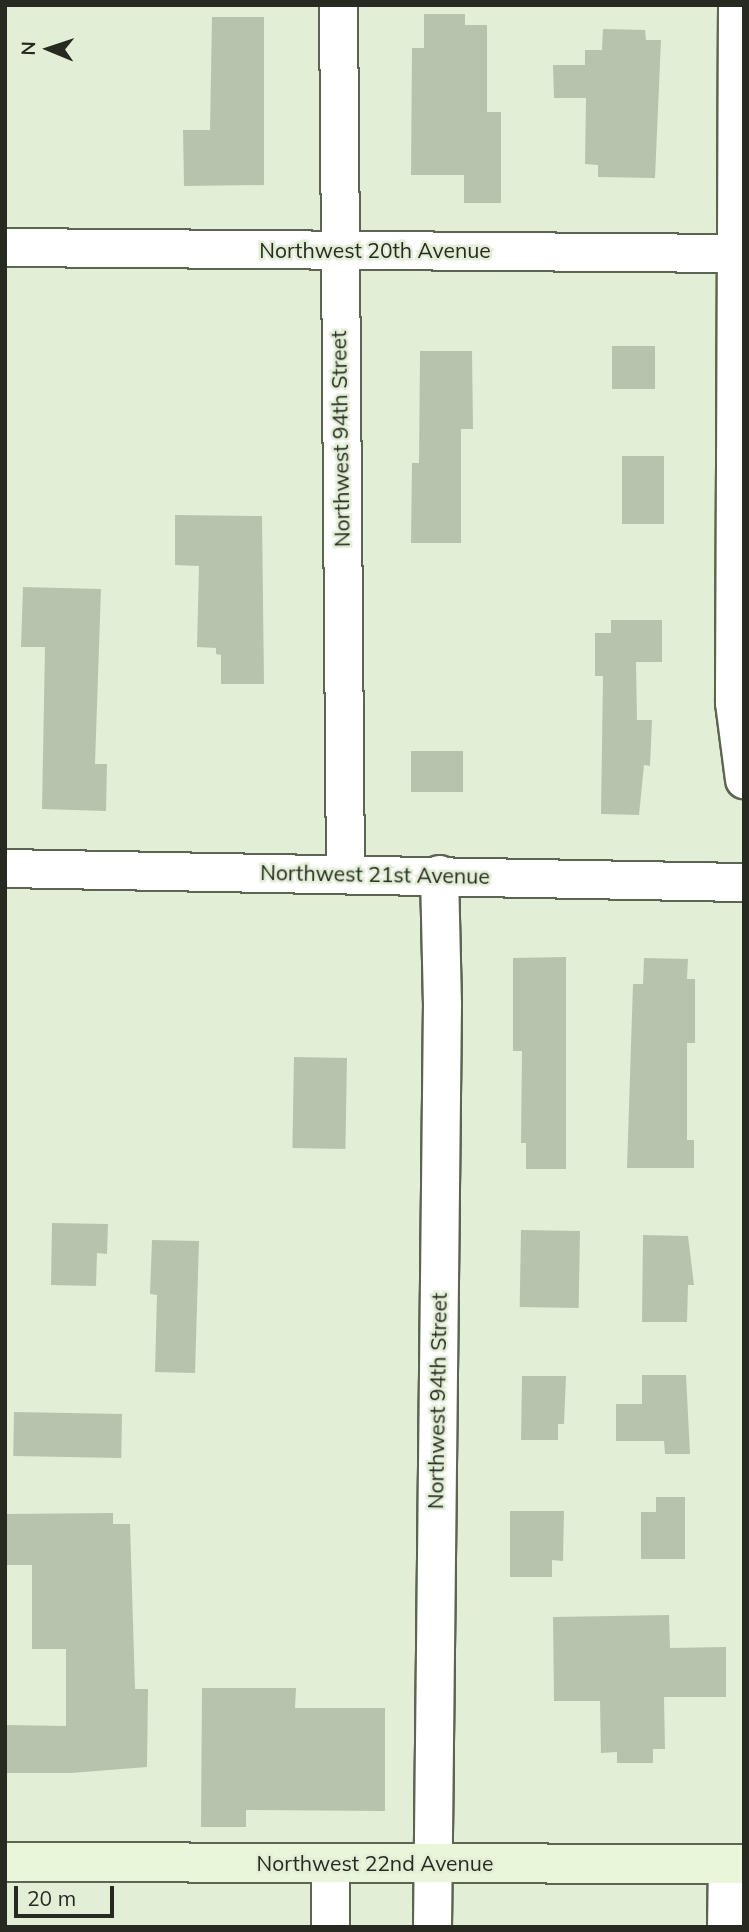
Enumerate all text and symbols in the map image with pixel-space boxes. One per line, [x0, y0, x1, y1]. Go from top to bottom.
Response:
north arrow [14, 14, 84, 84]
text: N [16, 41, 40, 56]
street label: Northwest 20th Avenue [259, 237, 491, 263]
street label: Northwest 94th Street [326, 331, 354, 547]
street label: Northwest 21st Avenue [260, 859, 490, 889]
street label: Northwest 94th Street [423, 1293, 451, 1509]
street label: Northwest 22nd Avenue [257, 1850, 493, 1876]
scale bar [18, 1872, 117, 1916]
text: 20 m [27, 1885, 76, 1911]

